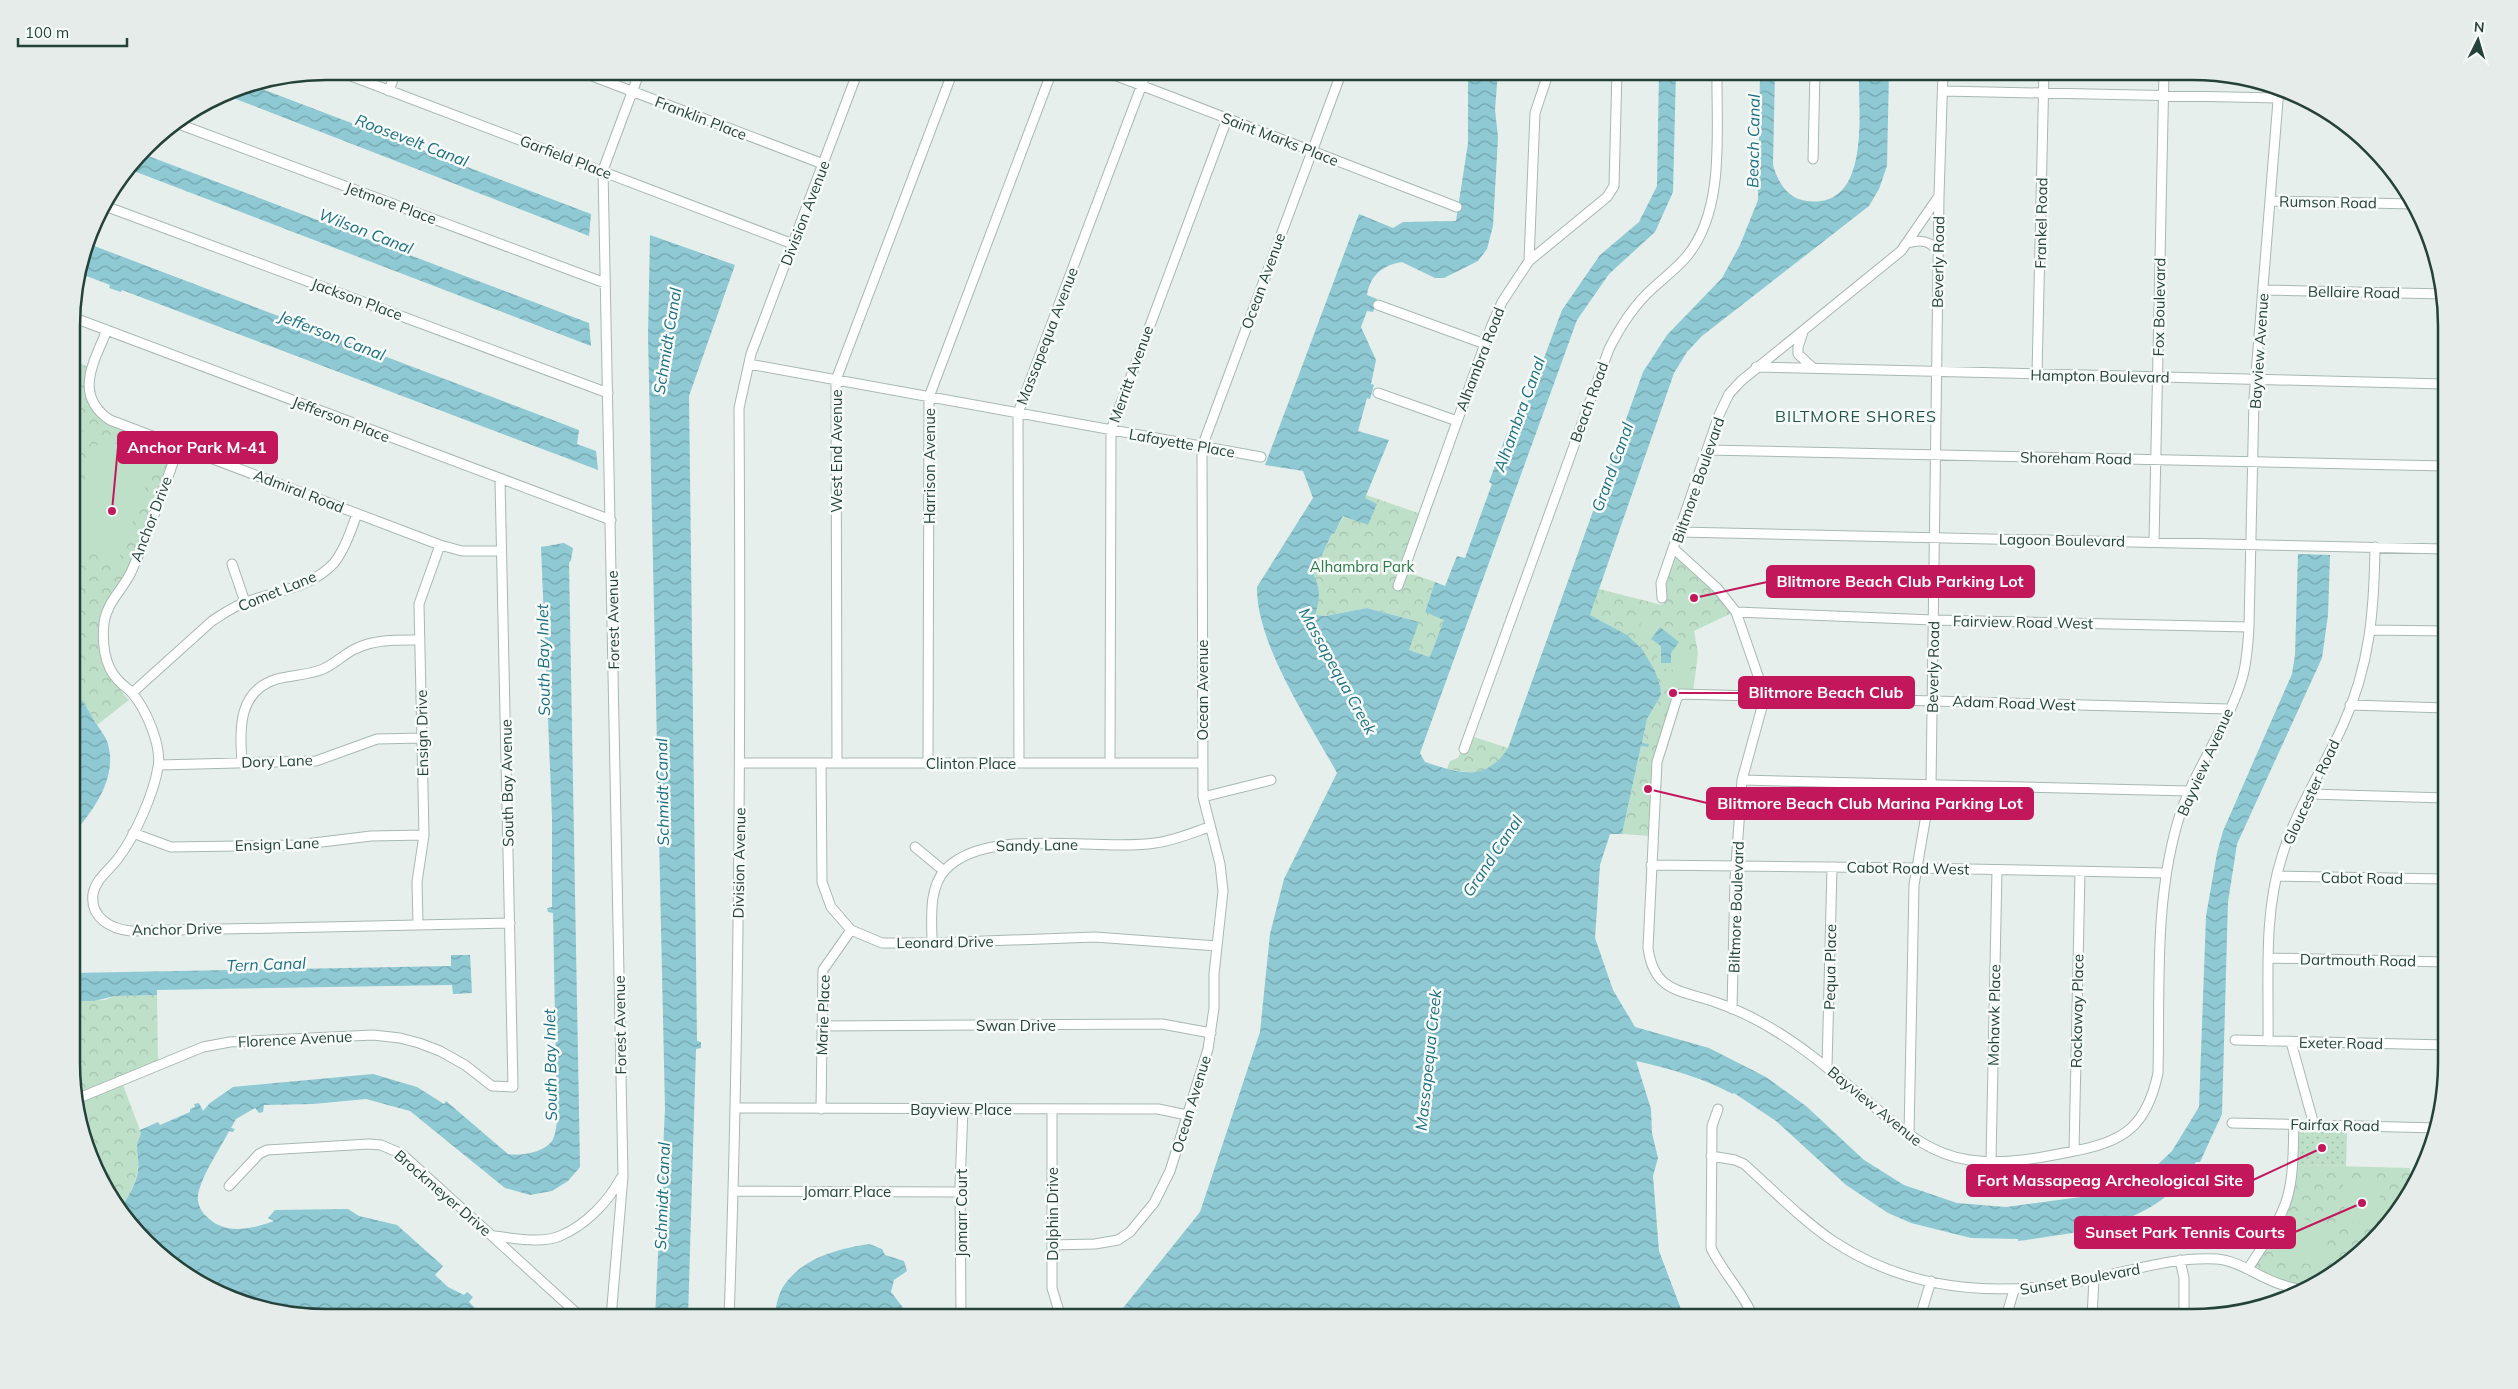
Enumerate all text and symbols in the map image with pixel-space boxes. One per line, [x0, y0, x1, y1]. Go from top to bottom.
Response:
scale bar [18, 15, 126, 47]
north arrow [2453, 15, 2503, 65]
text: N [2473, 18, 2485, 36]
text: 100 m [25, 23, 69, 42]
street label: Franklin Place [652, 92, 750, 144]
water label: Beach Canal [1742, 94, 1764, 188]
street label: Saint Marks Place [1219, 108, 1341, 170]
water label: Roosevelt Canal [353, 109, 472, 171]
street label: Garfield Place [517, 131, 615, 183]
street label: Division Avenue [776, 158, 834, 268]
street label: Frankel Road [2031, 177, 2051, 269]
street label: Jetmore Place [343, 178, 439, 228]
street label: Rumson Road [2279, 192, 2377, 212]
water label: Wilson Canal [316, 204, 416, 258]
street label: Beverly Road [1928, 216, 1948, 308]
street label: Ocean Avenue [1237, 230, 1289, 332]
street label: Fox Boulevard [2149, 257, 2169, 357]
street label: Massapequa Avenue [1012, 265, 1082, 407]
street label: Jackson Place [309, 274, 405, 324]
street label: Bellaire Road [2308, 282, 2400, 302]
water label: Schmidt Canal [649, 286, 685, 396]
street label: Bayview Avenue [2245, 292, 2273, 410]
street label: Alhambra Road [1451, 304, 1509, 414]
water label: Jefferson Canal [274, 305, 388, 365]
street label: Merritt Avenue [1105, 323, 1157, 425]
water label: Alhambra Canal [1489, 354, 1549, 475]
street label: Beach Road [1566, 359, 1612, 445]
street label: Hampton Boulevard [2030, 365, 2170, 387]
street label: West End Avenue [827, 389, 846, 513]
street label: Jefferson Place [290, 392, 392, 446]
district label: BILTMORE SHORES [1775, 406, 1937, 426]
street label: Harrison Avenue [920, 408, 939, 524]
street label: Biltmore Boulevard [1668, 415, 1728, 545]
water label: Grand Canal [1587, 420, 1637, 514]
street label: Lafayette Place [1128, 424, 1236, 462]
callout: Anchor Park M-41 [118, 432, 277, 463]
text: Anchor Park M-41 [127, 437, 267, 457]
street label: Shoreham Road [2020, 448, 2132, 468]
street label: Admiral Road [251, 465, 347, 517]
street label: Anchor Drive [126, 473, 176, 565]
street label: Lagoon Boulevard [1999, 529, 2125, 551]
park label: Alhambra Park [1310, 557, 1414, 576]
callout: Blitmore Beach Club Parking Lot [1767, 566, 2034, 597]
street label: Comet Lane [235, 567, 319, 615]
street label: Forest Avenue [603, 570, 623, 670]
text: Blitmore Beach Club Parking Lot [1776, 571, 2024, 591]
water label: South Bay Inlet [532, 603, 554, 716]
water label: Massapequa Creek [1295, 604, 1382, 739]
street label: Fairview Road West [1953, 611, 2093, 633]
street label: Beverly Road [1923, 621, 1943, 713]
street label: Ocean Avenue [1193, 640, 1212, 740]
callout: Blitmore Beach Club [1739, 677, 1914, 708]
text: Blitmore Beach Club [1748, 682, 1904, 702]
street label: Ensign Drive [412, 690, 432, 776]
street label: Adam Road West [1952, 691, 2076, 715]
street label: Bayview Avenue [2173, 705, 2237, 819]
street label: South Bay Avenue [496, 719, 518, 847]
street label: Gloucester Road [2278, 736, 2344, 848]
water label: Schmidt Canal [651, 738, 673, 846]
street label: Dory Lane [241, 750, 313, 772]
street label: Clinton Place [926, 754, 1016, 773]
callout: Blitmore Beach Club Marina Parking Lot [1707, 788, 2033, 819]
text: Blitmore Beach Club Marina Parking Lot [1717, 793, 2023, 813]
street label: Division Avenue [729, 807, 749, 919]
water label: Grand Canal [1458, 812, 1526, 900]
street label: Ensign Lane [234, 833, 320, 855]
street label: Sandy Lane [996, 835, 1078, 855]
street label: Biltmore Boulevard [1724, 841, 1748, 973]
street label: Cabot Road West [1846, 857, 1970, 879]
street label: Cabot Road [2321, 868, 2403, 888]
street label: Anchor Drive [132, 919, 222, 939]
street label: Pequa Place [1820, 924, 1840, 1010]
street label: Leonard Drive [896, 932, 994, 952]
street label: Dartmouth Road [2300, 949, 2416, 971]
water label: Tern Canal [226, 953, 306, 975]
street label: Rockaway Place [2067, 954, 2087, 1068]
street label: Mohawk Place [1984, 964, 2004, 1066]
street label: Marie Place [812, 974, 834, 1056]
street label: Forest Avenue [610, 975, 630, 1075]
water label: Massapequa Creek [1411, 988, 1445, 1132]
water label: South Bay Inlet [539, 1008, 561, 1121]
street label: Swan Drive [976, 1016, 1056, 1035]
street label: Florence Avenue [237, 1027, 353, 1051]
street label: Exeter Road [2299, 1033, 2383, 1053]
street label: Ocean Avenue [1167, 1053, 1215, 1155]
street label: Bayview Avenue [1824, 1062, 1926, 1150]
street label: Bayview Place [910, 1100, 1012, 1119]
street label: Fairfax Road [2290, 1115, 2380, 1135]
water label: Schmidt Canal [650, 1142, 674, 1250]
street label: Brockmeyer Drive [391, 1146, 495, 1240]
callout: Fort Massapeag Archeological Site [1967, 1165, 2253, 1196]
street label: Dolphin Drive [1043, 1167, 1062, 1261]
street label: Jomarr Court [952, 1169, 971, 1257]
text: Fort Massapeag Archeological Site [1977, 1170, 2243, 1190]
street label: Jomarr Place [803, 1182, 891, 1201]
callout: Sunset Park Tennis Courts [2075, 1217, 2295, 1248]
text: Sunset Park Tennis Courts [2085, 1222, 2285, 1242]
street label: Sunset Boulevard [2018, 1259, 2142, 1299]

